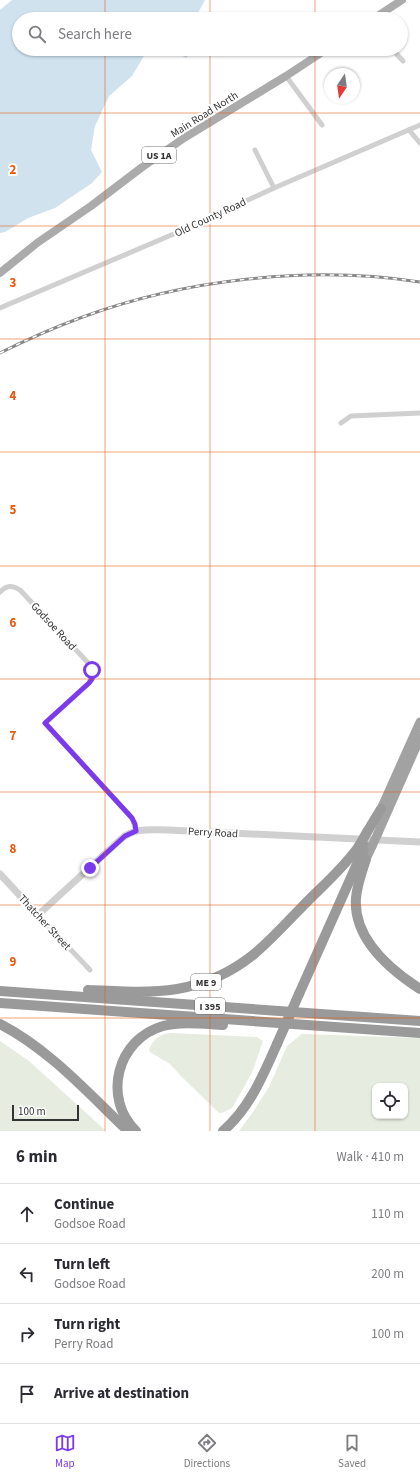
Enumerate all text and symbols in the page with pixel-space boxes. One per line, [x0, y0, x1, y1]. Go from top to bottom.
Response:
search box [12, 12, 408, 56]
icon: search [26, 23, 48, 45]
text: Search here [58, 24, 132, 45]
north arrow [324, 68, 360, 104]
street label: Main Road North [168, 88, 241, 141]
road number: US 1A [142, 147, 176, 163]
text: 2 [10, 161, 17, 179]
street label: Old County Road [172, 194, 248, 241]
text: 3 [10, 274, 17, 292]
text: 4 [10, 387, 17, 405]
text: 5 [10, 501, 17, 519]
street label: Godsoe Road [27, 599, 80, 654]
text: 6 [10, 614, 17, 632]
route start [83, 661, 101, 679]
text: 7 [10, 727, 17, 745]
street label: Perry Road [187, 824, 238, 841]
text: 8 [10, 840, 17, 858]
route end [81, 859, 99, 877]
street label: Thatcher Street [15, 891, 74, 954]
text: 9 [10, 953, 17, 971]
road number: ME 9 [191, 974, 221, 990]
road number: I 395 [195, 998, 225, 1014]
map controls [372, 1083, 408, 1119]
button: locate [372, 1083, 408, 1119]
scale bar [12, 1103, 79, 1122]
text: 100 m [18, 1104, 46, 1119]
text: 6 min [16, 1145, 57, 1169]
text: Walk · 410 m [336, 1148, 404, 1166]
text: Continue [54, 1194, 114, 1215]
icon: ahead [16, 1203, 38, 1225]
text: 110 m [371, 1205, 404, 1223]
text: Godsoe Road [54, 1215, 126, 1233]
text: Turn left [54, 1254, 110, 1275]
icon: left [16, 1263, 38, 1285]
text: 200 m [371, 1265, 404, 1283]
text: Godsoe Road [54, 1275, 126, 1293]
text: Turn right [54, 1314, 120, 1335]
icon: right [16, 1323, 38, 1345]
text: 100 m [371, 1325, 404, 1343]
text: Perry Road [54, 1335, 113, 1353]
icon: arrive [16, 1383, 38, 1405]
text: Arrive at destination [54, 1383, 189, 1404]
tab: Map [54, 1432, 76, 1471]
tab: Directions [184, 1432, 230, 1471]
tab: Saved [338, 1432, 366, 1471]

